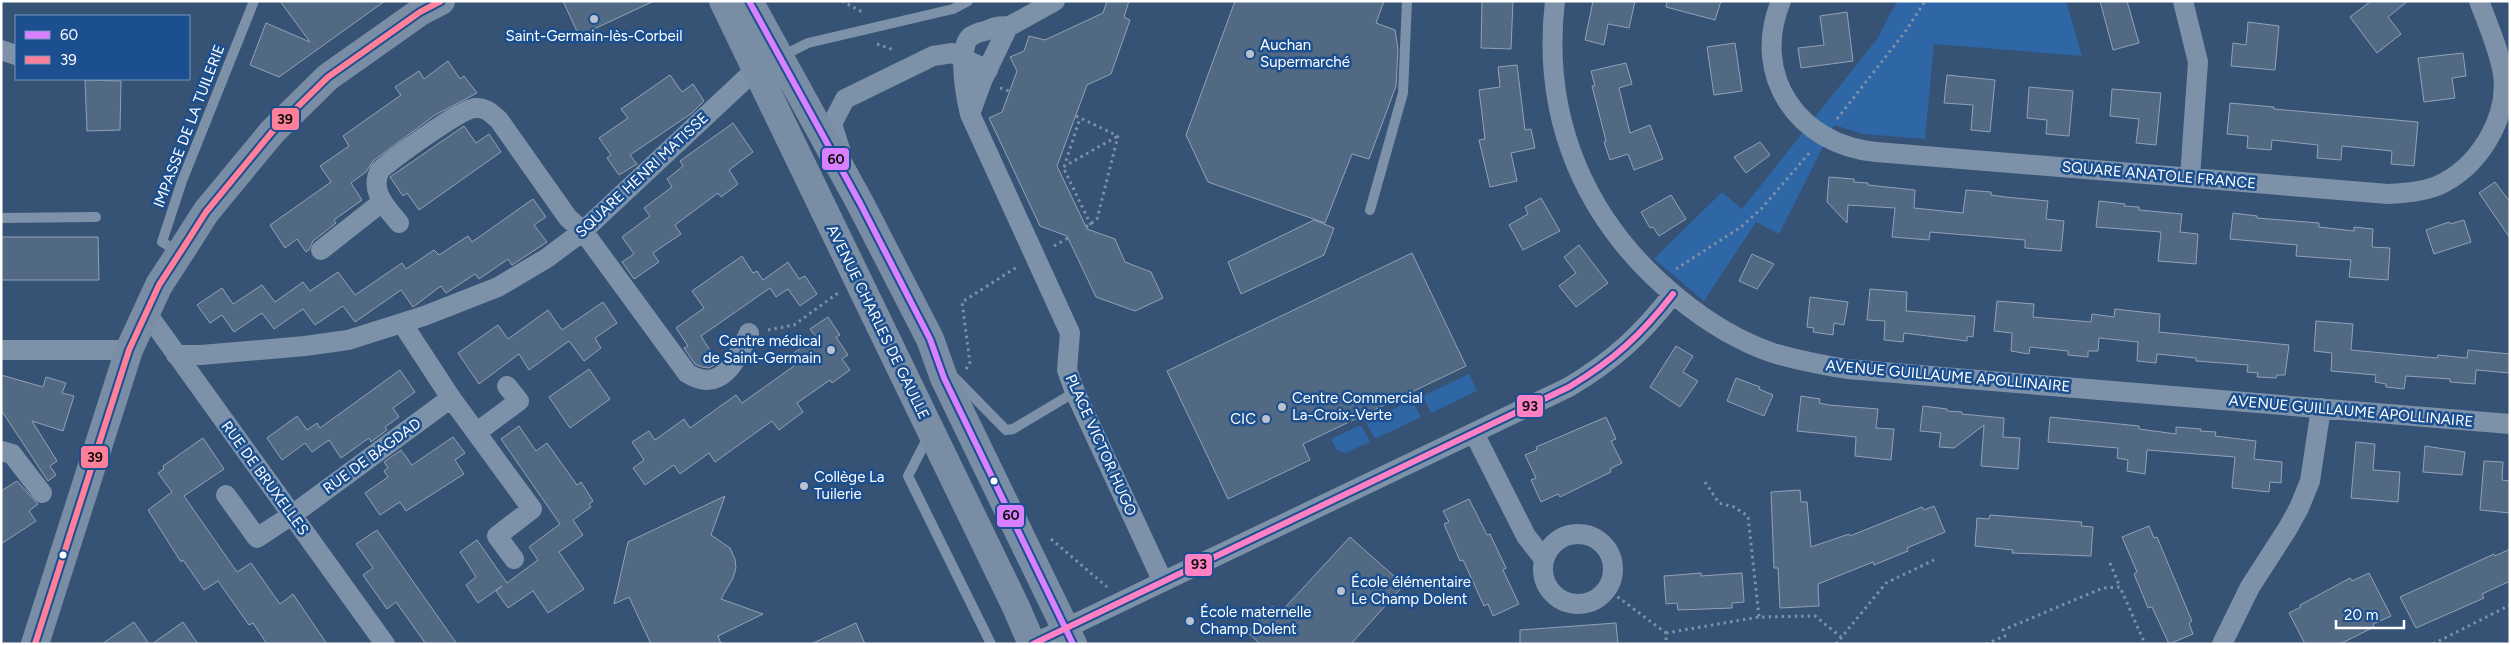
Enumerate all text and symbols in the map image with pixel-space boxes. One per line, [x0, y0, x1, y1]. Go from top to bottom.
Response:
marker: Saint-Germain-lès-Corbeil [588, 13, 600, 25]
legend [15, 15, 190, 80]
text: 60 [60, 26, 78, 44]
place label: Saint-Germain-lès-Corbeil [506, 27, 682, 45]
place label: Auchan Supermarché [1260, 36, 1350, 71]
street label: IMPASSE DE LA TUILERIE [150, 42, 228, 210]
marker: Auchan Supermarché [1244, 48, 1256, 60]
text: 39 [60, 51, 77, 69]
line badge: 39 [271, 107, 300, 131]
street label: SQUARE HENRI MATISSE [572, 109, 712, 241]
text: 39 [277, 111, 293, 128]
line badge: 60 [821, 147, 850, 171]
text: 60 [827, 151, 845, 168]
street label: SQUARE ANATOLE FRANCE [2061, 158, 2257, 192]
street label: AVENUE CHARLES DE GAULLE [823, 222, 933, 422]
place label: Centre médical de Saint-Germain [703, 332, 821, 367]
marker: Centre médical de Saint-Germain [825, 344, 837, 356]
street label: AVENUE GUILLAUME APOLLINAIRE [1825, 356, 2071, 396]
street label: PLACE VICTOR HUGO [1062, 371, 1140, 519]
place label: Centre Commercial La-Croix-Verte [1292, 389, 1423, 424]
street label: AVENUE GUILLAUME APOLLINAIRE [2228, 391, 2474, 431]
line badge: 93 [1516, 394, 1544, 418]
text: 93 [1522, 398, 1538, 415]
marker: Centre Commercial La-Croix-Verte [1276, 401, 1288, 413]
place label: CIC [1230, 410, 1256, 428]
marker: CIC [1260, 413, 1272, 425]
street label: RUE DE BAGDAD [320, 414, 424, 498]
street label: RUE DE BRUXELLES [218, 418, 312, 538]
line badge: 39 [80, 445, 109, 469]
text: 39 [87, 449, 103, 466]
place label: Collège La Tuilerie [814, 468, 884, 503]
unlabelled marker [989, 476, 999, 486]
marker: Collège La Tuilerie [798, 480, 810, 492]
line badge: 60 [996, 504, 1025, 528]
text: 60 [1002, 507, 1020, 524]
unlabelled marker [58, 550, 68, 560]
line badge: 93 [1184, 553, 1213, 577]
text: 93 [1191, 556, 1207, 573]
place label: École élémentaire Le Champ Dolent [1351, 573, 1471, 608]
marker: École élémentaire Le Champ Dolent [1335, 585, 1347, 597]
scale bar [2336, 598, 2404, 630]
place label: École maternelle Champ Dolent [1200, 603, 1312, 638]
text: 20 m [2344, 606, 2378, 624]
marker: École maternelle Champ Dolent [1184, 615, 1196, 627]

